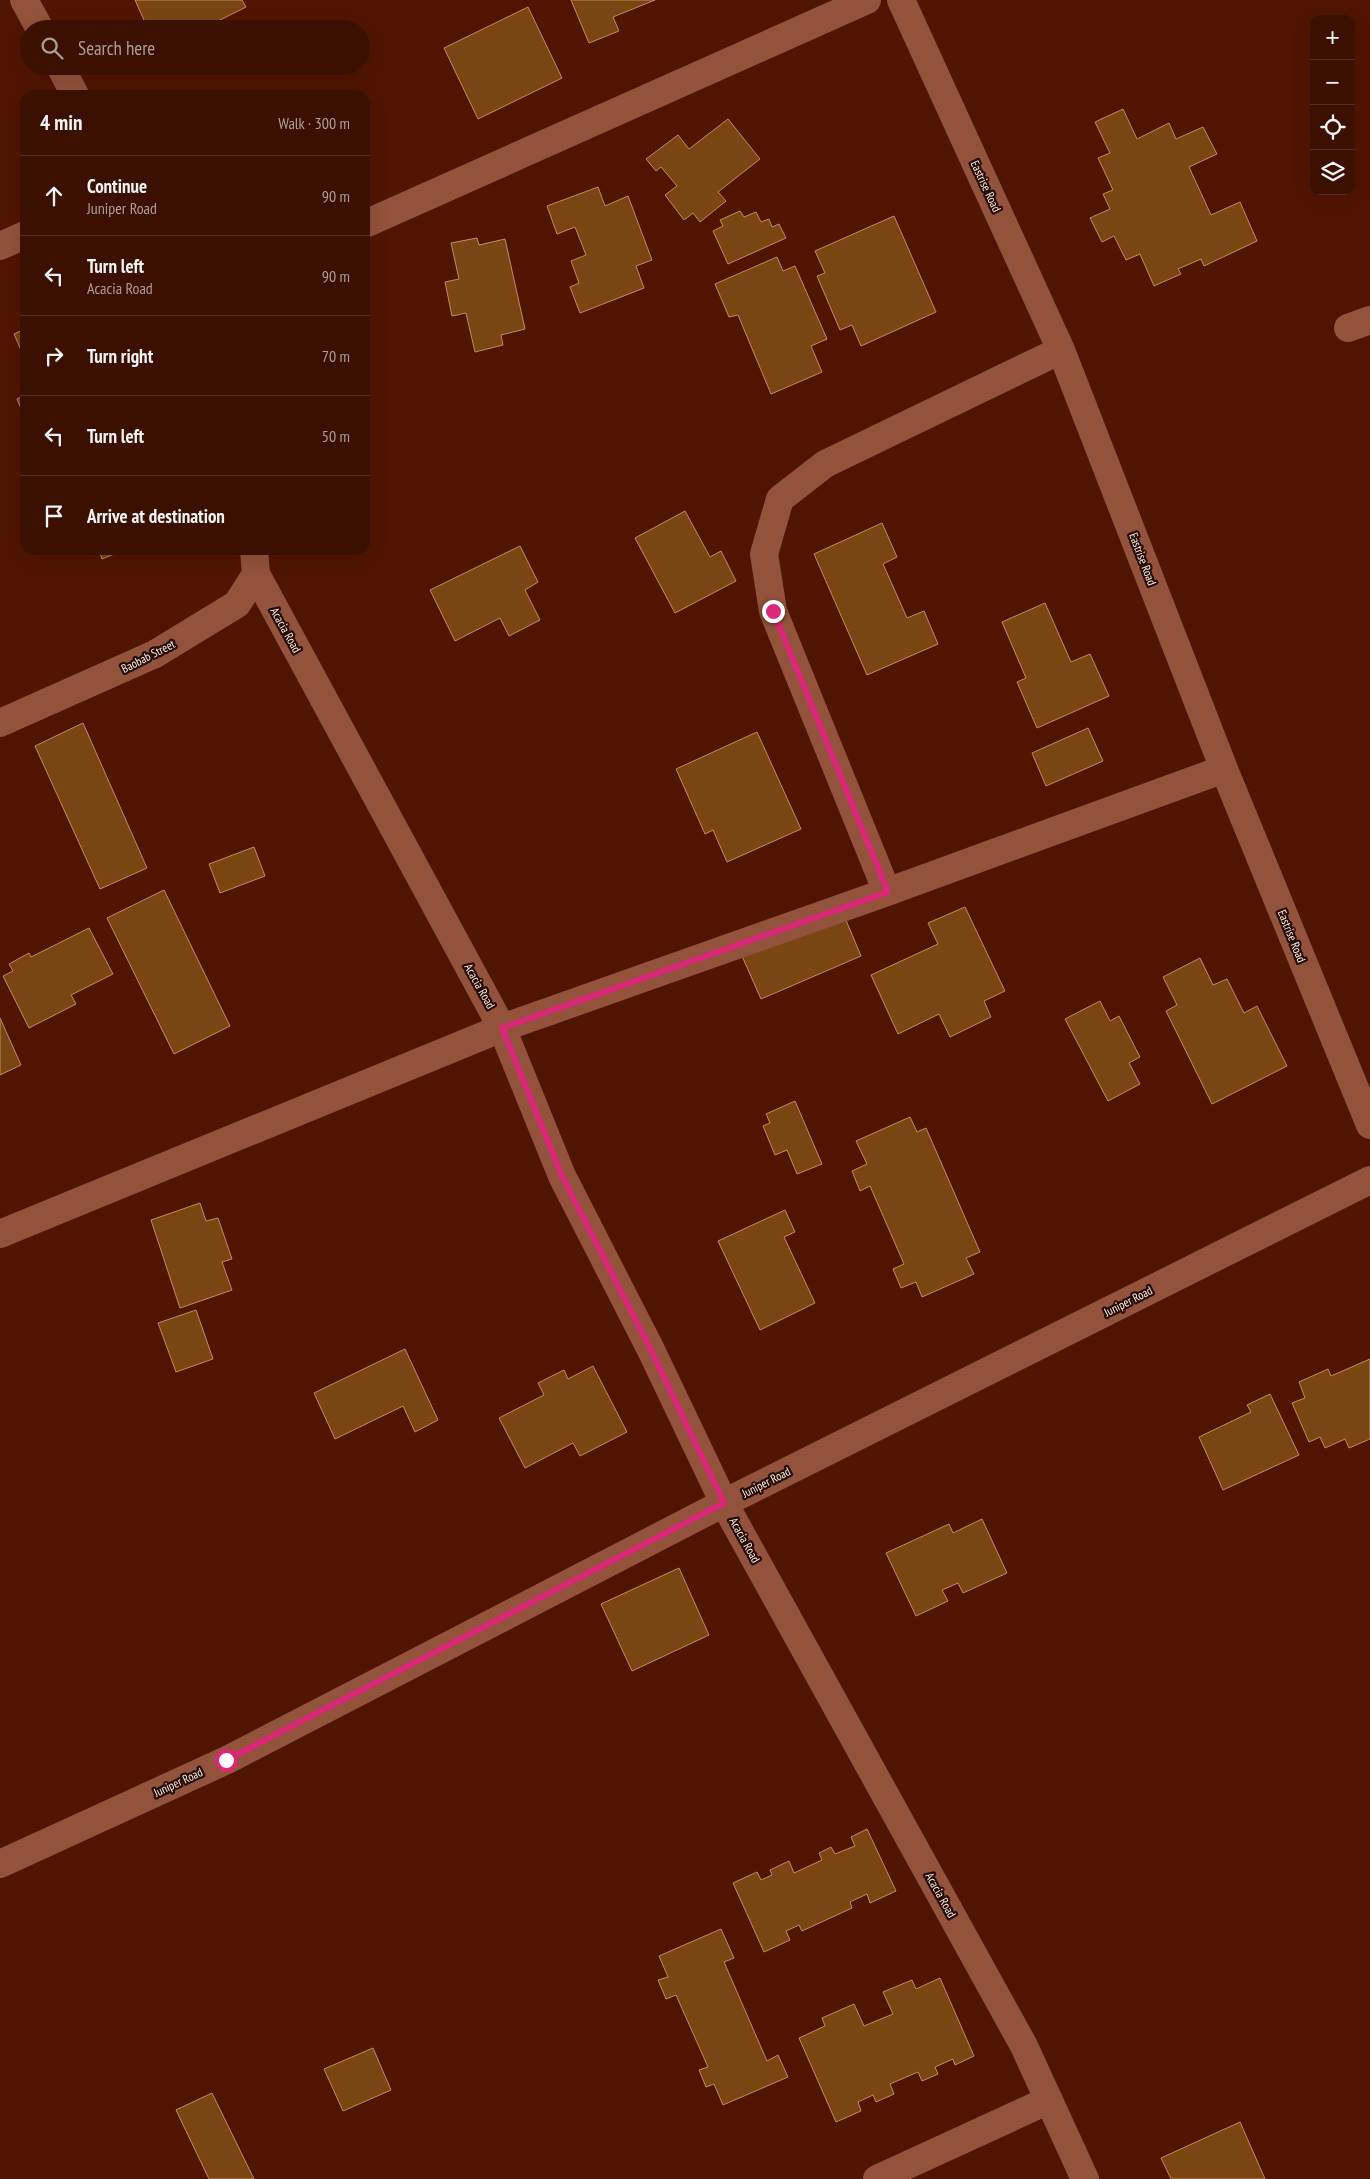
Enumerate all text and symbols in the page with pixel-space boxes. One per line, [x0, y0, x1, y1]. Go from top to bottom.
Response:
map controls [1310, 15, 1355, 195]
button: + [1310, 15, 1355, 60]
search box [20, 20, 370, 75]
icon: search [38, 34, 66, 62]
text: Search here [78, 36, 155, 60]
button: − [1310, 60, 1355, 105]
button: locate [1310, 105, 1355, 150]
text: 4 min [40, 109, 82, 136]
text: Walk · 300 m [278, 113, 350, 133]
button: layers [1310, 150, 1355, 195]
street label: Eastrise Road [968, 158, 1004, 214]
text: Continue [87, 174, 147, 198]
icon: ahead [40, 182, 68, 210]
text: 90 m [322, 186, 350, 206]
text: Juniper Road [87, 198, 157, 218]
text: Turn left [87, 254, 144, 278]
icon: left [40, 262, 68, 290]
text: 90 m [322, 266, 350, 286]
text: Acacia Road [87, 278, 153, 298]
icon: right [40, 342, 68, 370]
text: Turn right [87, 344, 153, 368]
text: 70 m [322, 346, 350, 366]
icon: left [40, 422, 68, 450]
text: Turn left [87, 424, 144, 448]
text: 50 m [322, 426, 350, 446]
icon: arrive [40, 502, 68, 530]
text: Arrive at destination [87, 504, 225, 528]
street label: Eastrise Road [1126, 531, 1160, 587]
route end [762, 600, 785, 623]
street label: Acacia Road [267, 605, 305, 655]
street label: Baobab Street [119, 636, 178, 676]
street label: Eastrise Road [1275, 908, 1309, 964]
street label: Acacia Road [461, 961, 499, 1011]
street label: Juniper Road [1100, 1282, 1155, 1320]
street label: Juniper Road [738, 1463, 793, 1501]
street label: Acacia Road [726, 1515, 764, 1565]
route start [215, 1749, 238, 1772]
street label: Juniper Road [150, 1764, 205, 1800]
street label: Acacia Road [922, 1870, 960, 1920]

